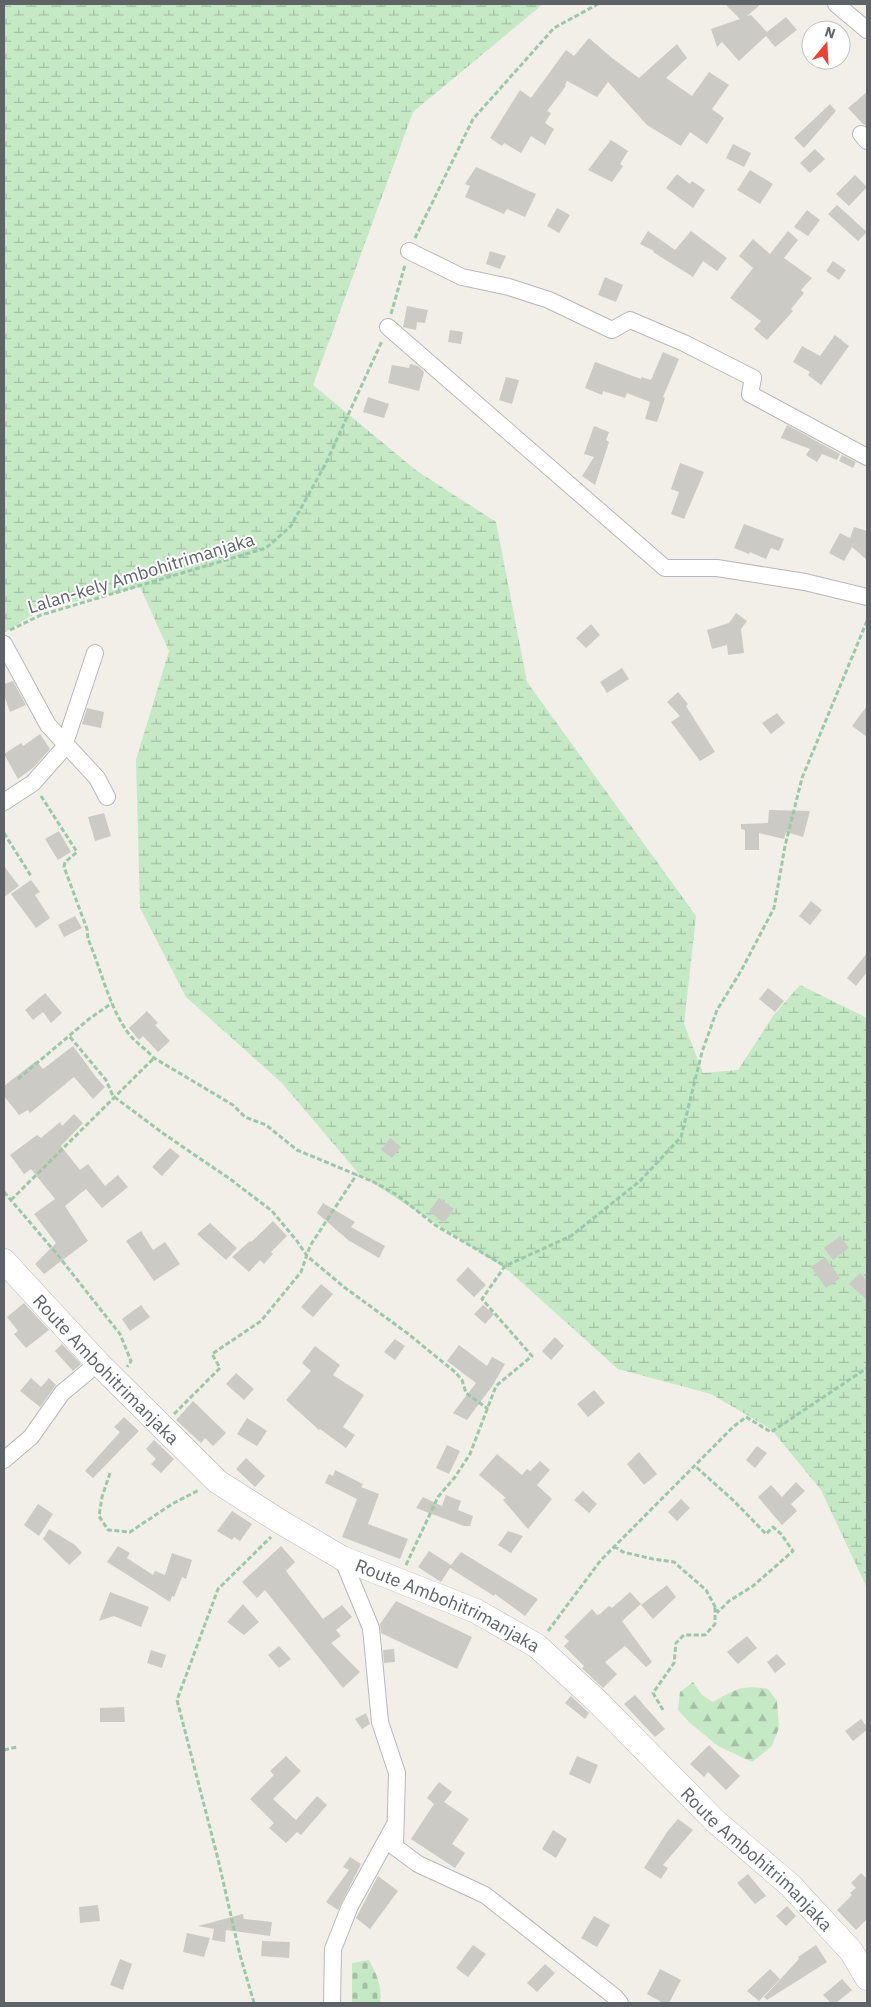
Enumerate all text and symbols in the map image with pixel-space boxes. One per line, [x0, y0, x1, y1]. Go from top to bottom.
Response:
north arrow [801, 20, 851, 70]
text: N [822, 23, 838, 43]
street label: Lalan-kely Ambohitrimanjaka [25, 527, 258, 619]
street label: Route Ambohitrimanjaka [29, 1289, 185, 1449]
street label: Route Ambohitrimanjaka [352, 1553, 545, 1657]
street label: Route Ambohitrimanjaka [676, 1782, 838, 1936]

